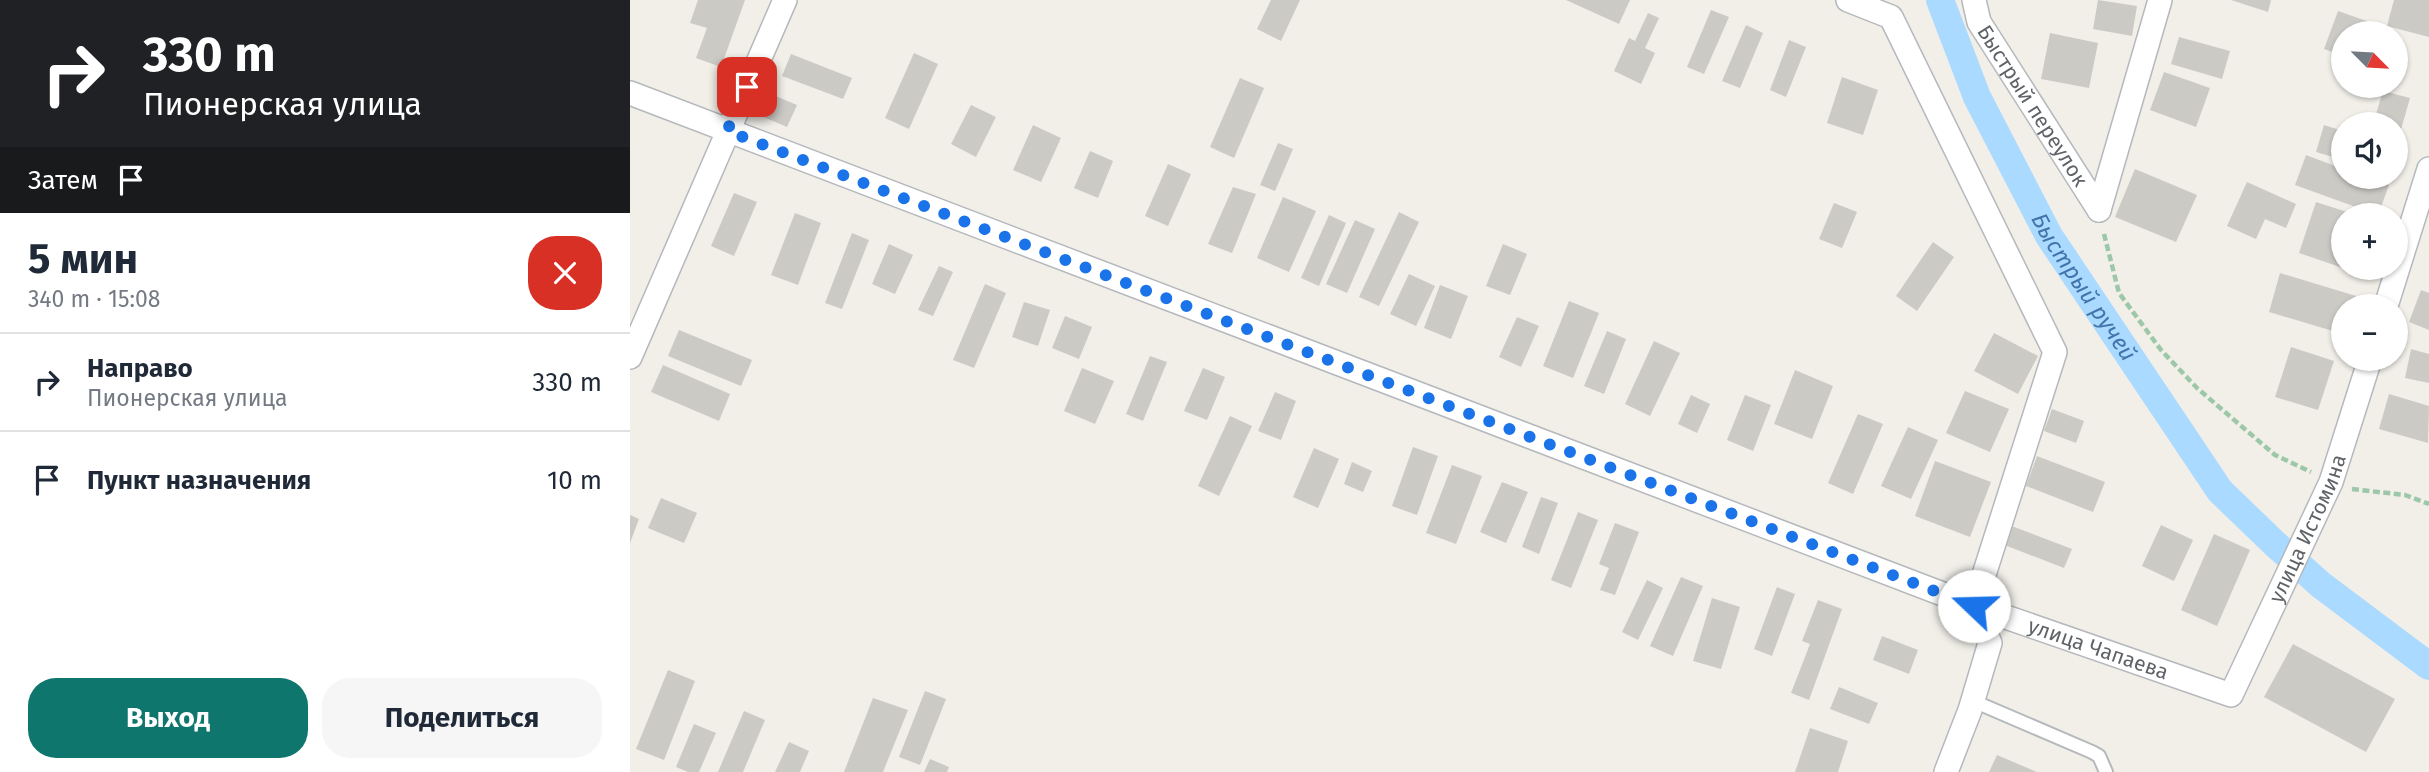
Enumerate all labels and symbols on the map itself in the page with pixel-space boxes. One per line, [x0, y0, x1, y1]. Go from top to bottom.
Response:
street label: Быстрый переулок [1971, 20, 2094, 191]
north arrow [2331, 21, 2408, 98]
pin [717, 57, 777, 117]
water label: Быстрый ручей [2025, 208, 2143, 366]
street label: улица Истомина [2263, 451, 2352, 607]
position arrow [1937, 569, 2011, 643]
street label: улица Чапаева [2025, 613, 2172, 685]

